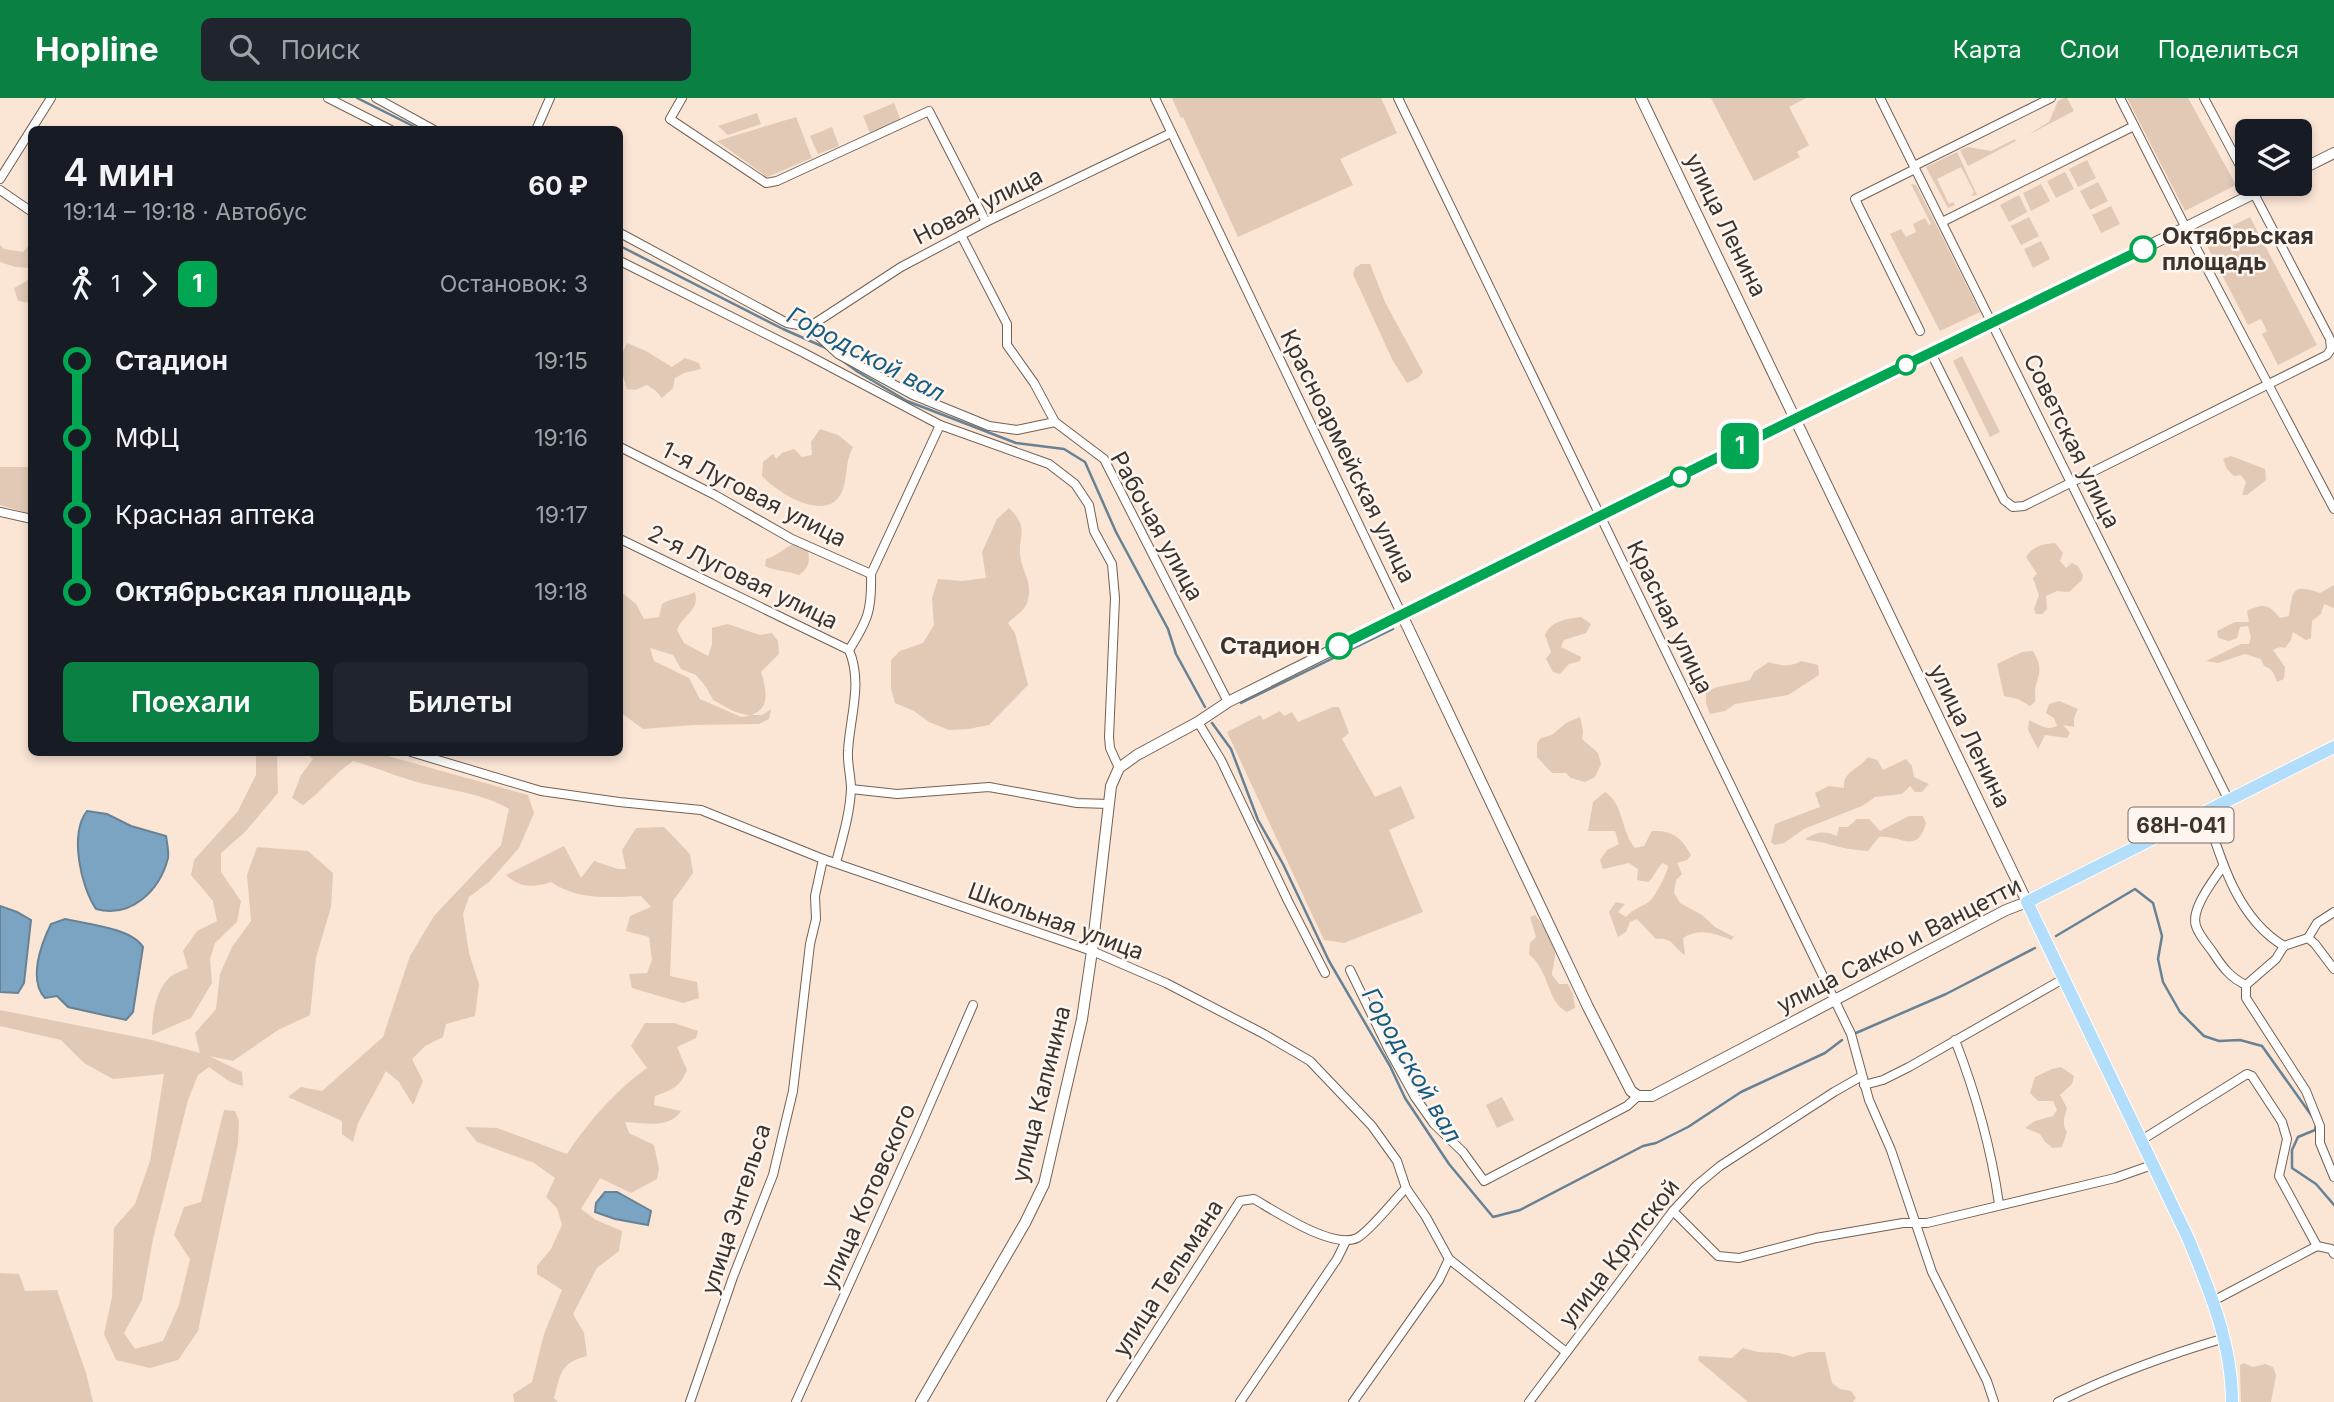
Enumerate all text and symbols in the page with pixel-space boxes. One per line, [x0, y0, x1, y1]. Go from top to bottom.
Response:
search box [201, 18, 691, 81]
text: Hopline [35, 29, 159, 69]
icon: search [225, 30, 263, 68]
text: Поиск [281, 34, 360, 65]
text: Карта [1953, 35, 2022, 64]
text: Слои [2060, 35, 2120, 64]
text: Поделиться [2158, 35, 2299, 64]
map controls [2235, 119, 2312, 196]
button: layers [2235, 119, 2312, 196]
text: 4 мин [63, 149, 175, 195]
street label: улица Ленина [1679, 149, 1773, 301]
street label: Новая улица [909, 161, 1047, 251]
text: 60 ₽ [528, 170, 588, 201]
text: 19:14 – 19:18 · Автобус [63, 198, 308, 226]
place label: Октябрьская площадь [2162, 222, 2314, 276]
marker: Октябрьская площадь [2130, 236, 2156, 262]
icon: walk [63, 265, 101, 303]
icon: forward [130, 265, 168, 303]
text: 1 [192, 269, 203, 298]
text: 1 [111, 270, 120, 298]
text: Остановок: 3 [440, 270, 588, 298]
water label: Городской вал [782, 300, 950, 408]
street label: Красноармейская улица [1274, 325, 1422, 587]
text: Стадион [115, 345, 228, 376]
text: 19:15 [534, 347, 588, 375]
street label: Советская улица [2018, 349, 2126, 533]
unlabelled marker [1896, 355, 1916, 375]
text: МФЦ [115, 422, 179, 453]
line badge: 1 [1717, 423, 1763, 469]
text: 19:16 [534, 424, 588, 452]
text: 1 [1735, 431, 1745, 460]
street label: 1-я Луговая улица [657, 435, 851, 553]
street label: Рабочая улица [1105, 447, 1209, 605]
unlabelled marker [1670, 467, 1690, 487]
text: Красная аптека [115, 499, 315, 530]
text: 19:17 [535, 501, 588, 529]
street label: 2-я Луговая улица [643, 519, 843, 635]
street label: Красная улица [1621, 536, 1719, 698]
text: Октябрьская площадь [115, 576, 411, 607]
text: 19:18 [534, 578, 588, 606]
place label: Стадион [1220, 632, 1320, 660]
marker: Стадион [1326, 633, 1352, 659]
street label: улица Ленина [1923, 660, 2017, 812]
button: Поехали [63, 662, 319, 742]
button: Билеты [333, 662, 588, 742]
road number: 68Н-041 [2128, 808, 2234, 842]
street label: улица Сакко и Ванцетти [1772, 871, 2026, 1019]
street label: Школьная улица [964, 876, 1148, 966]
water label: Городской вал [1356, 982, 1468, 1148]
street label: улица Калинина [1006, 1003, 1076, 1185]
street label: улица Котовского [815, 1099, 921, 1293]
street label: улица Энгельса [695, 1120, 777, 1298]
street label: улица Крупской [1553, 1174, 1685, 1332]
street label: улица Тельмана [1107, 1194, 1229, 1362]

